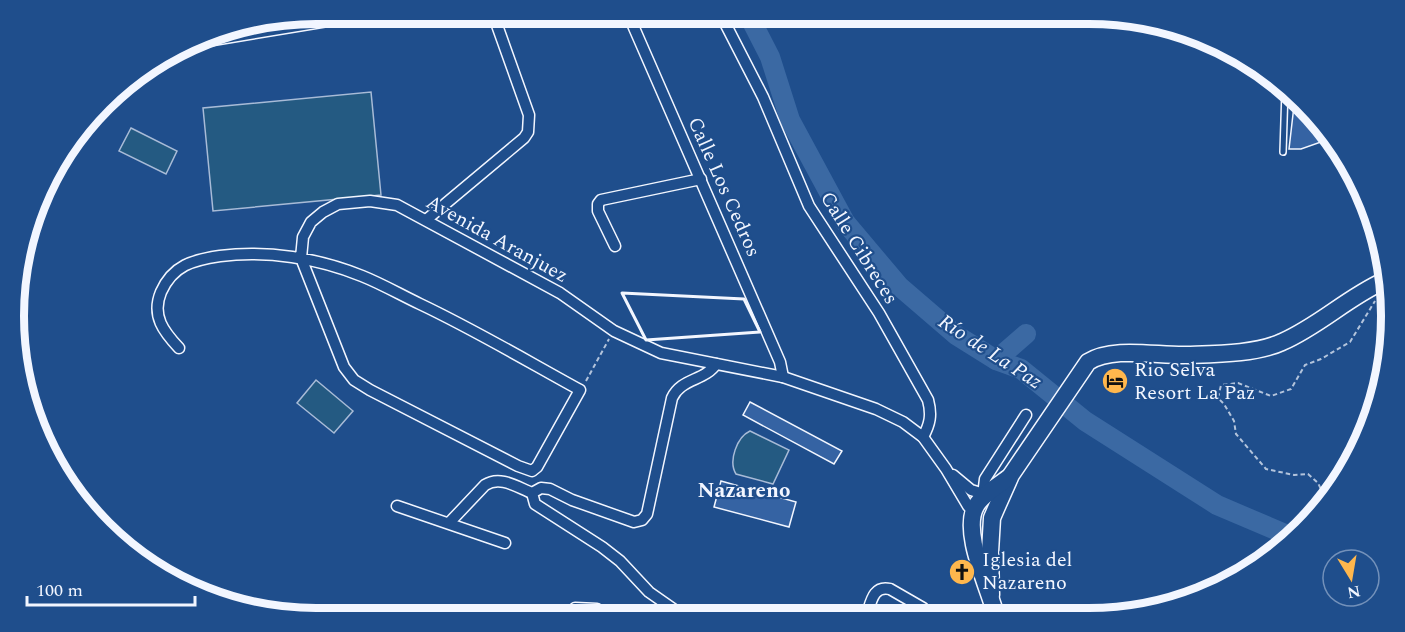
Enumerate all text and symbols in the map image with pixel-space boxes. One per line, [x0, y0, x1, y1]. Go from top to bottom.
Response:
street label: Calle Los Cedros [680, 112, 768, 262]
street label: Calle Cibreces [812, 186, 906, 310]
street label: Avenida Aranjuez [420, 187, 574, 291]
water label: Río de La Paz [932, 306, 1048, 398]
place label: Rio Selva Resort La Paz [1134, 355, 1255, 408]
hotel icon: Rio Selva Resort La Paz [1100, 366, 1130, 396]
district label: Nazareno [698, 475, 790, 507]
place label: Iglesia del Nazareno [982, 545, 1073, 598]
north arrow [1321, 548, 1381, 608]
church icon: Iglesia del Nazareno [947, 557, 977, 587]
scale bar [27, 569, 195, 607]
text: 100 m [36, 577, 83, 604]
text: N [1345, 579, 1362, 605]

